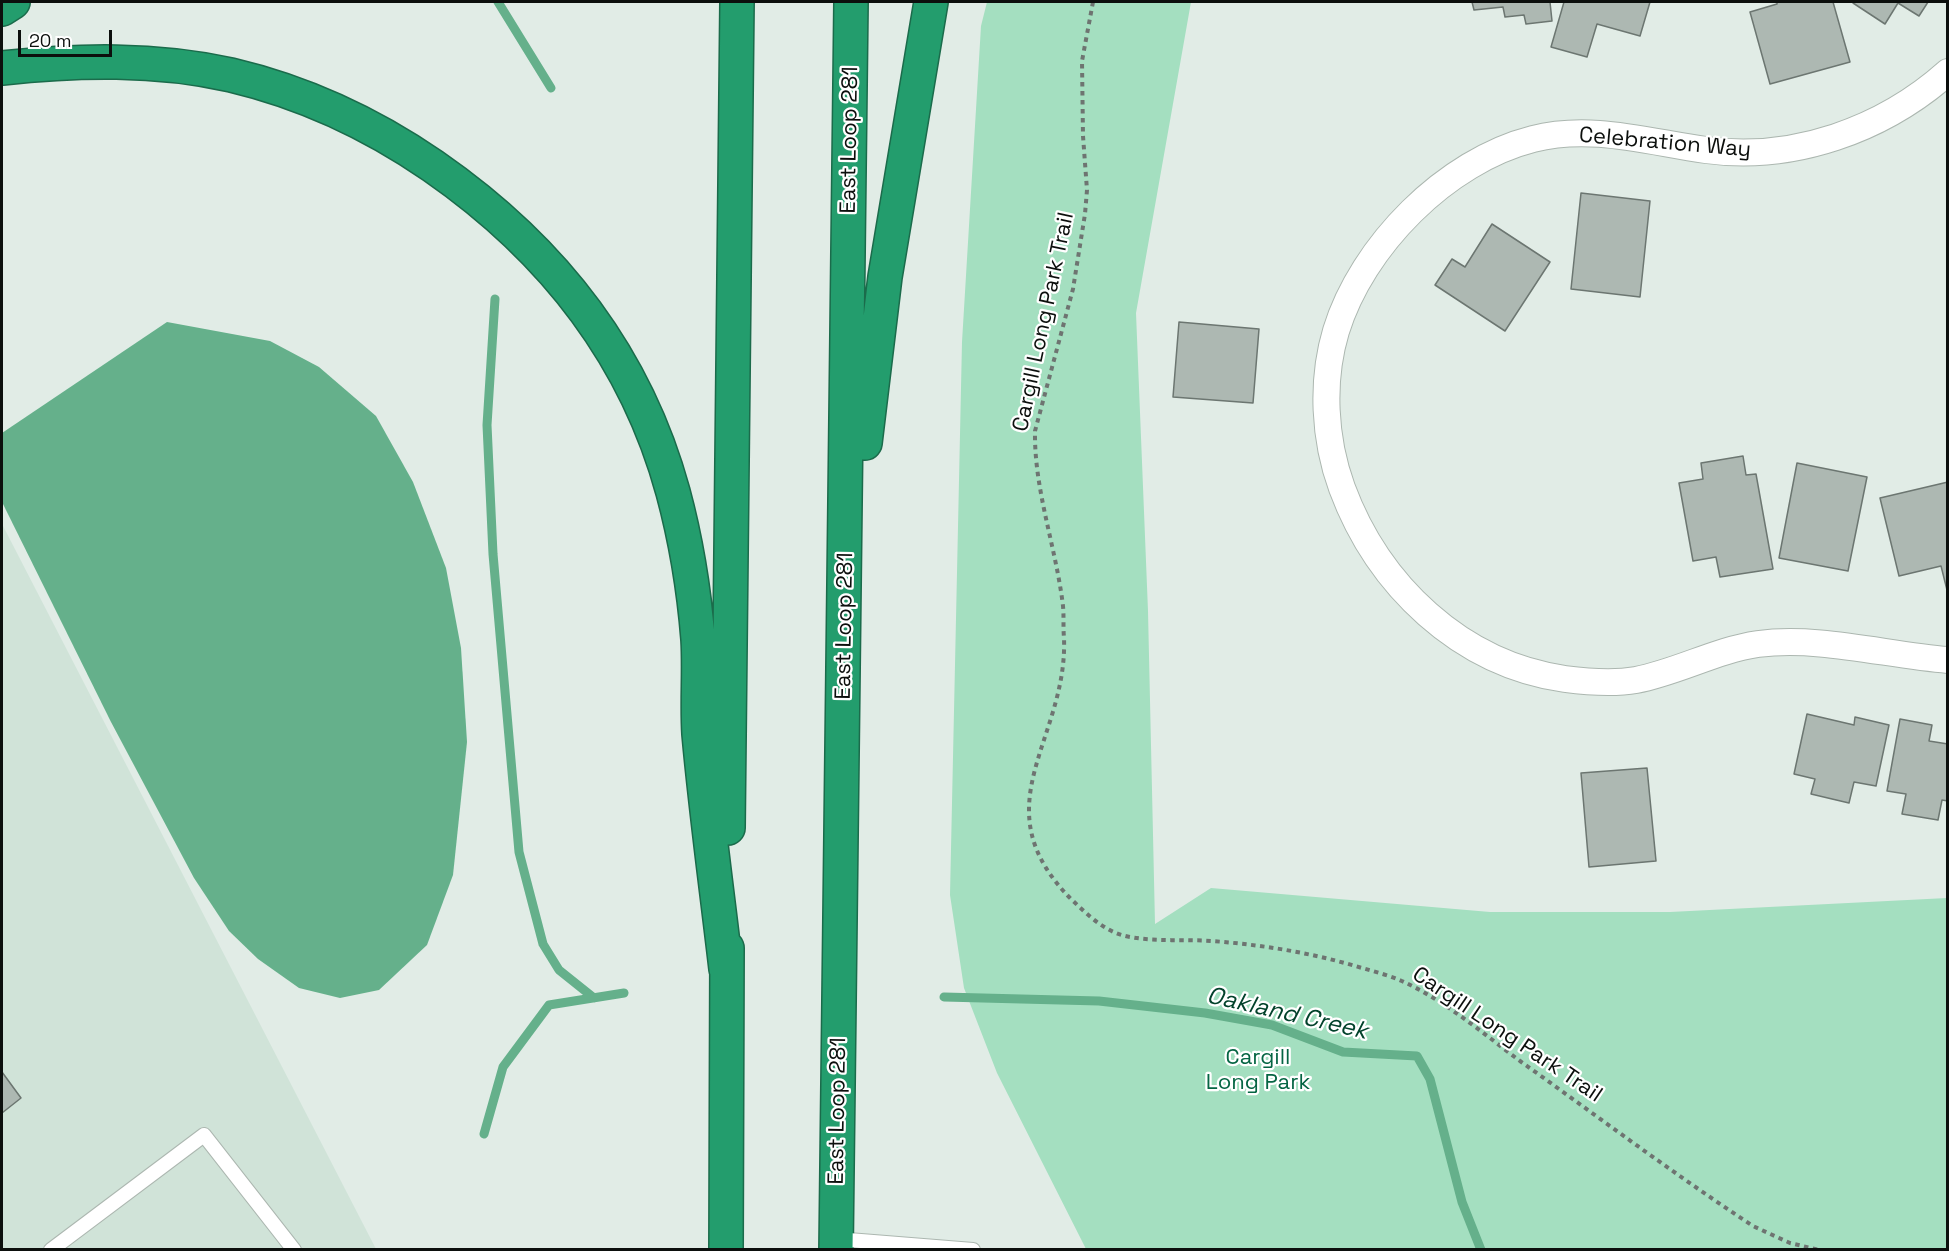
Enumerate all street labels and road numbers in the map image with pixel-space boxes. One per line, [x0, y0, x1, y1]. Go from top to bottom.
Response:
street label: East Loop 281 [836, 66, 864, 214]
street label: Celebration Way [1578, 122, 1752, 164]
street label: Cargill Long Park Trail [1008, 210, 1080, 434]
street label: East Loop 281 [831, 552, 859, 700]
street label: Cargill Long Park Trail [1407, 962, 1607, 1108]
street label: East Loop 281 [824, 1037, 852, 1185]

